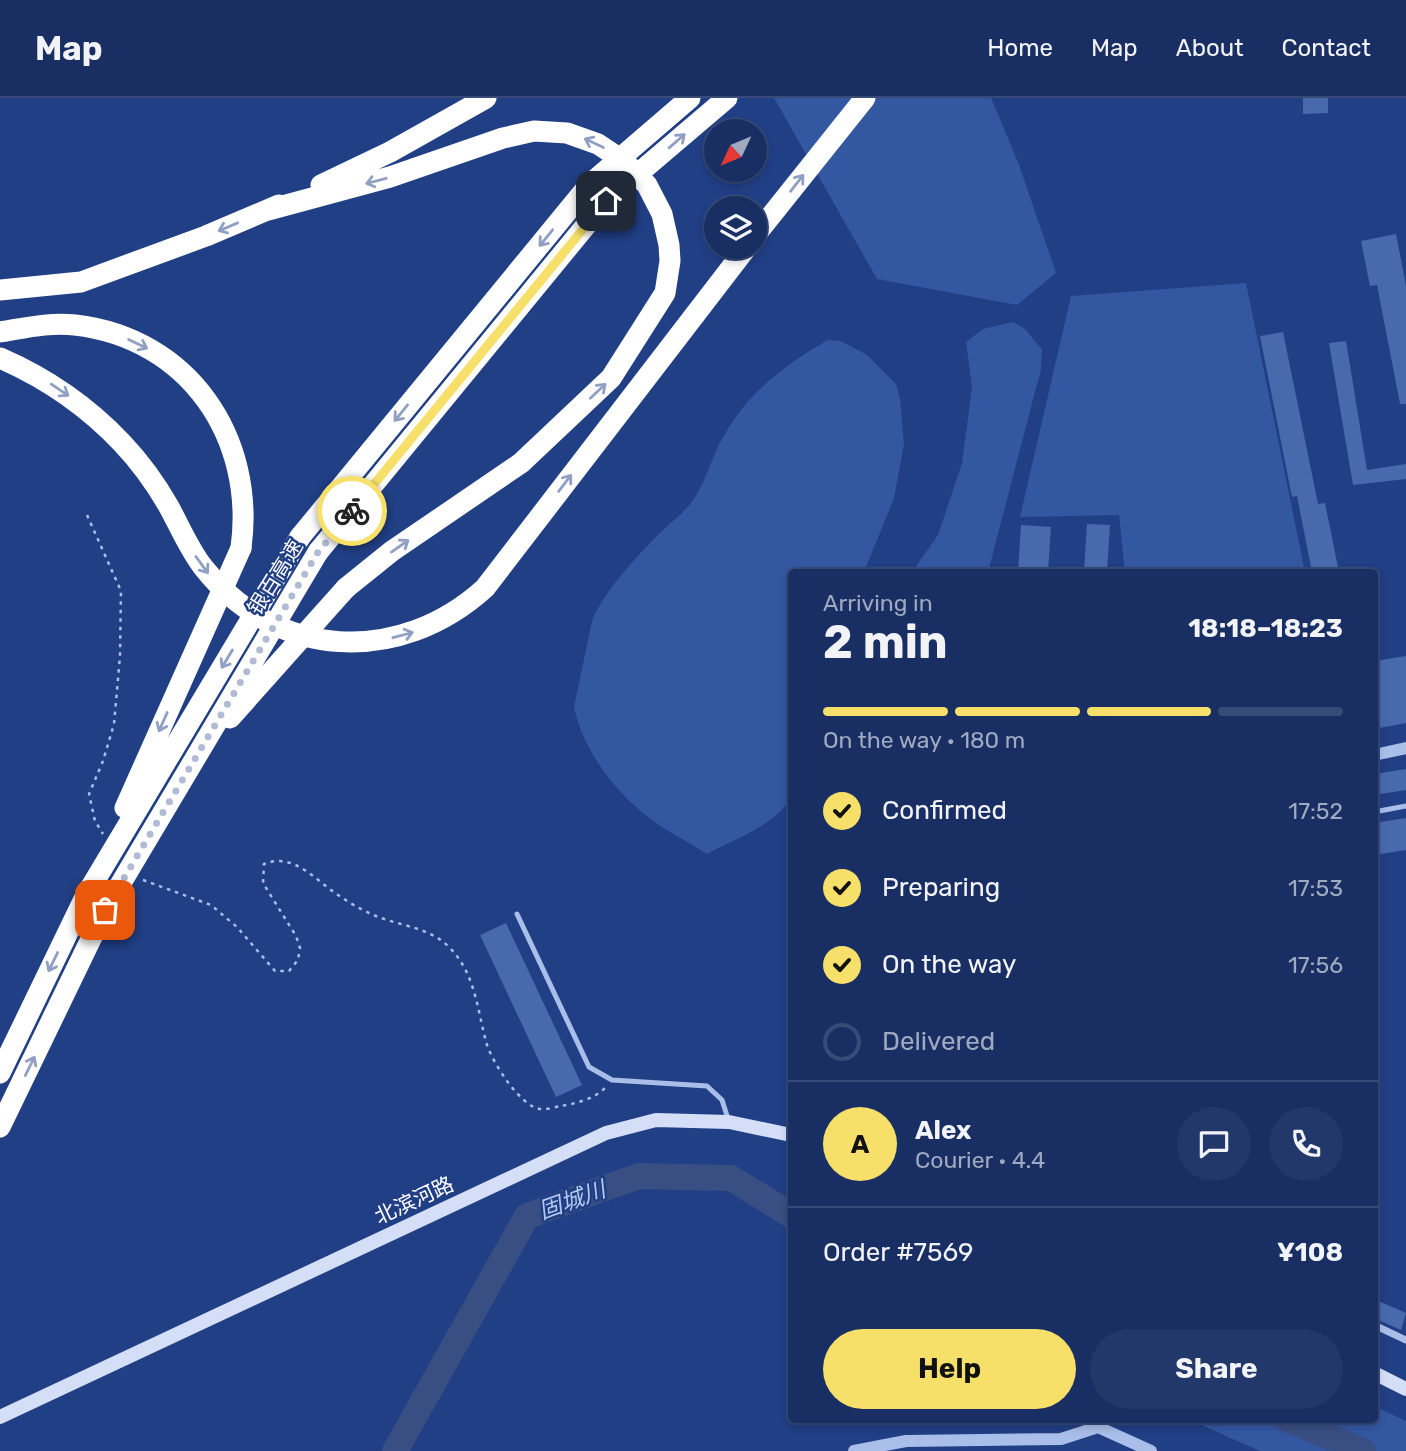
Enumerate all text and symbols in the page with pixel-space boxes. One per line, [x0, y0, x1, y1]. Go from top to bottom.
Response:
text: Map [35, 29, 103, 68]
text: Home [987, 34, 1053, 62]
text: Map [1091, 34, 1138, 62]
text: About [1176, 34, 1244, 62]
text: Contact [1282, 34, 1371, 62]
north arrow [704, 119, 766, 182]
map controls [704, 119, 767, 259]
one-way arrow [667, 133, 685, 149]
one-way arrow [584, 135, 605, 149]
pin [576, 171, 636, 231]
one-way arrow [790, 174, 805, 193]
one-way arrow [365, 175, 387, 188]
icon: home [587, 182, 625, 220]
button: layers [704, 196, 767, 259]
one-way arrow [217, 221, 239, 234]
one-way arrow [538, 228, 553, 246]
one-way arrow [127, 337, 148, 351]
one-way arrow [589, 382, 606, 399]
one-way arrow [50, 383, 69, 398]
one-way arrow [394, 404, 409, 422]
one-way arrow [557, 474, 572, 493]
courier [317, 476, 387, 546]
icon: bike [333, 492, 371, 530]
street label: 银百高速 [242, 535, 308, 619]
one-way arrow [390, 538, 409, 553]
one-way arrow [194, 555, 209, 574]
text: Arriving in [823, 589, 933, 617]
text: 18:18–18:23 [1188, 613, 1343, 644]
text: 2 min [823, 615, 948, 670]
one-way arrow [391, 628, 414, 641]
one-way arrow [220, 648, 234, 668]
one-way arrow [156, 711, 169, 732]
text: On the way · 180 m [823, 726, 1025, 754]
icon: check [823, 792, 861, 830]
text: Confirmed [882, 795, 1007, 826]
text: 17:52 [1288, 797, 1343, 825]
icon: check [823, 869, 861, 907]
text: Preparing [882, 872, 1000, 903]
text: 17:53 [1288, 874, 1343, 902]
pin [75, 880, 135, 940]
icon: bag [86, 891, 124, 929]
icon: check [823, 946, 861, 984]
text: On the way [882, 949, 1016, 980]
one-way arrow [46, 951, 60, 972]
text: 17:56 [1288, 951, 1343, 979]
text: Delivered [882, 1026, 995, 1057]
one-way arrow [23, 1056, 37, 1077]
button: chat [1177, 1107, 1251, 1181]
button: phone [1269, 1107, 1343, 1181]
text: Alex [915, 1115, 971, 1146]
text: A [851, 1129, 869, 1160]
text: Courier · 4.4 [915, 1146, 1045, 1174]
street label: 北滨河路 [371, 1171, 457, 1229]
water label: 固城川 [535, 1174, 612, 1225]
text: Order #7569 [823, 1237, 974, 1268]
text: ¥108 [1277, 1237, 1343, 1268]
button: Help [823, 1329, 1076, 1409]
button: Share [1090, 1329, 1343, 1409]

